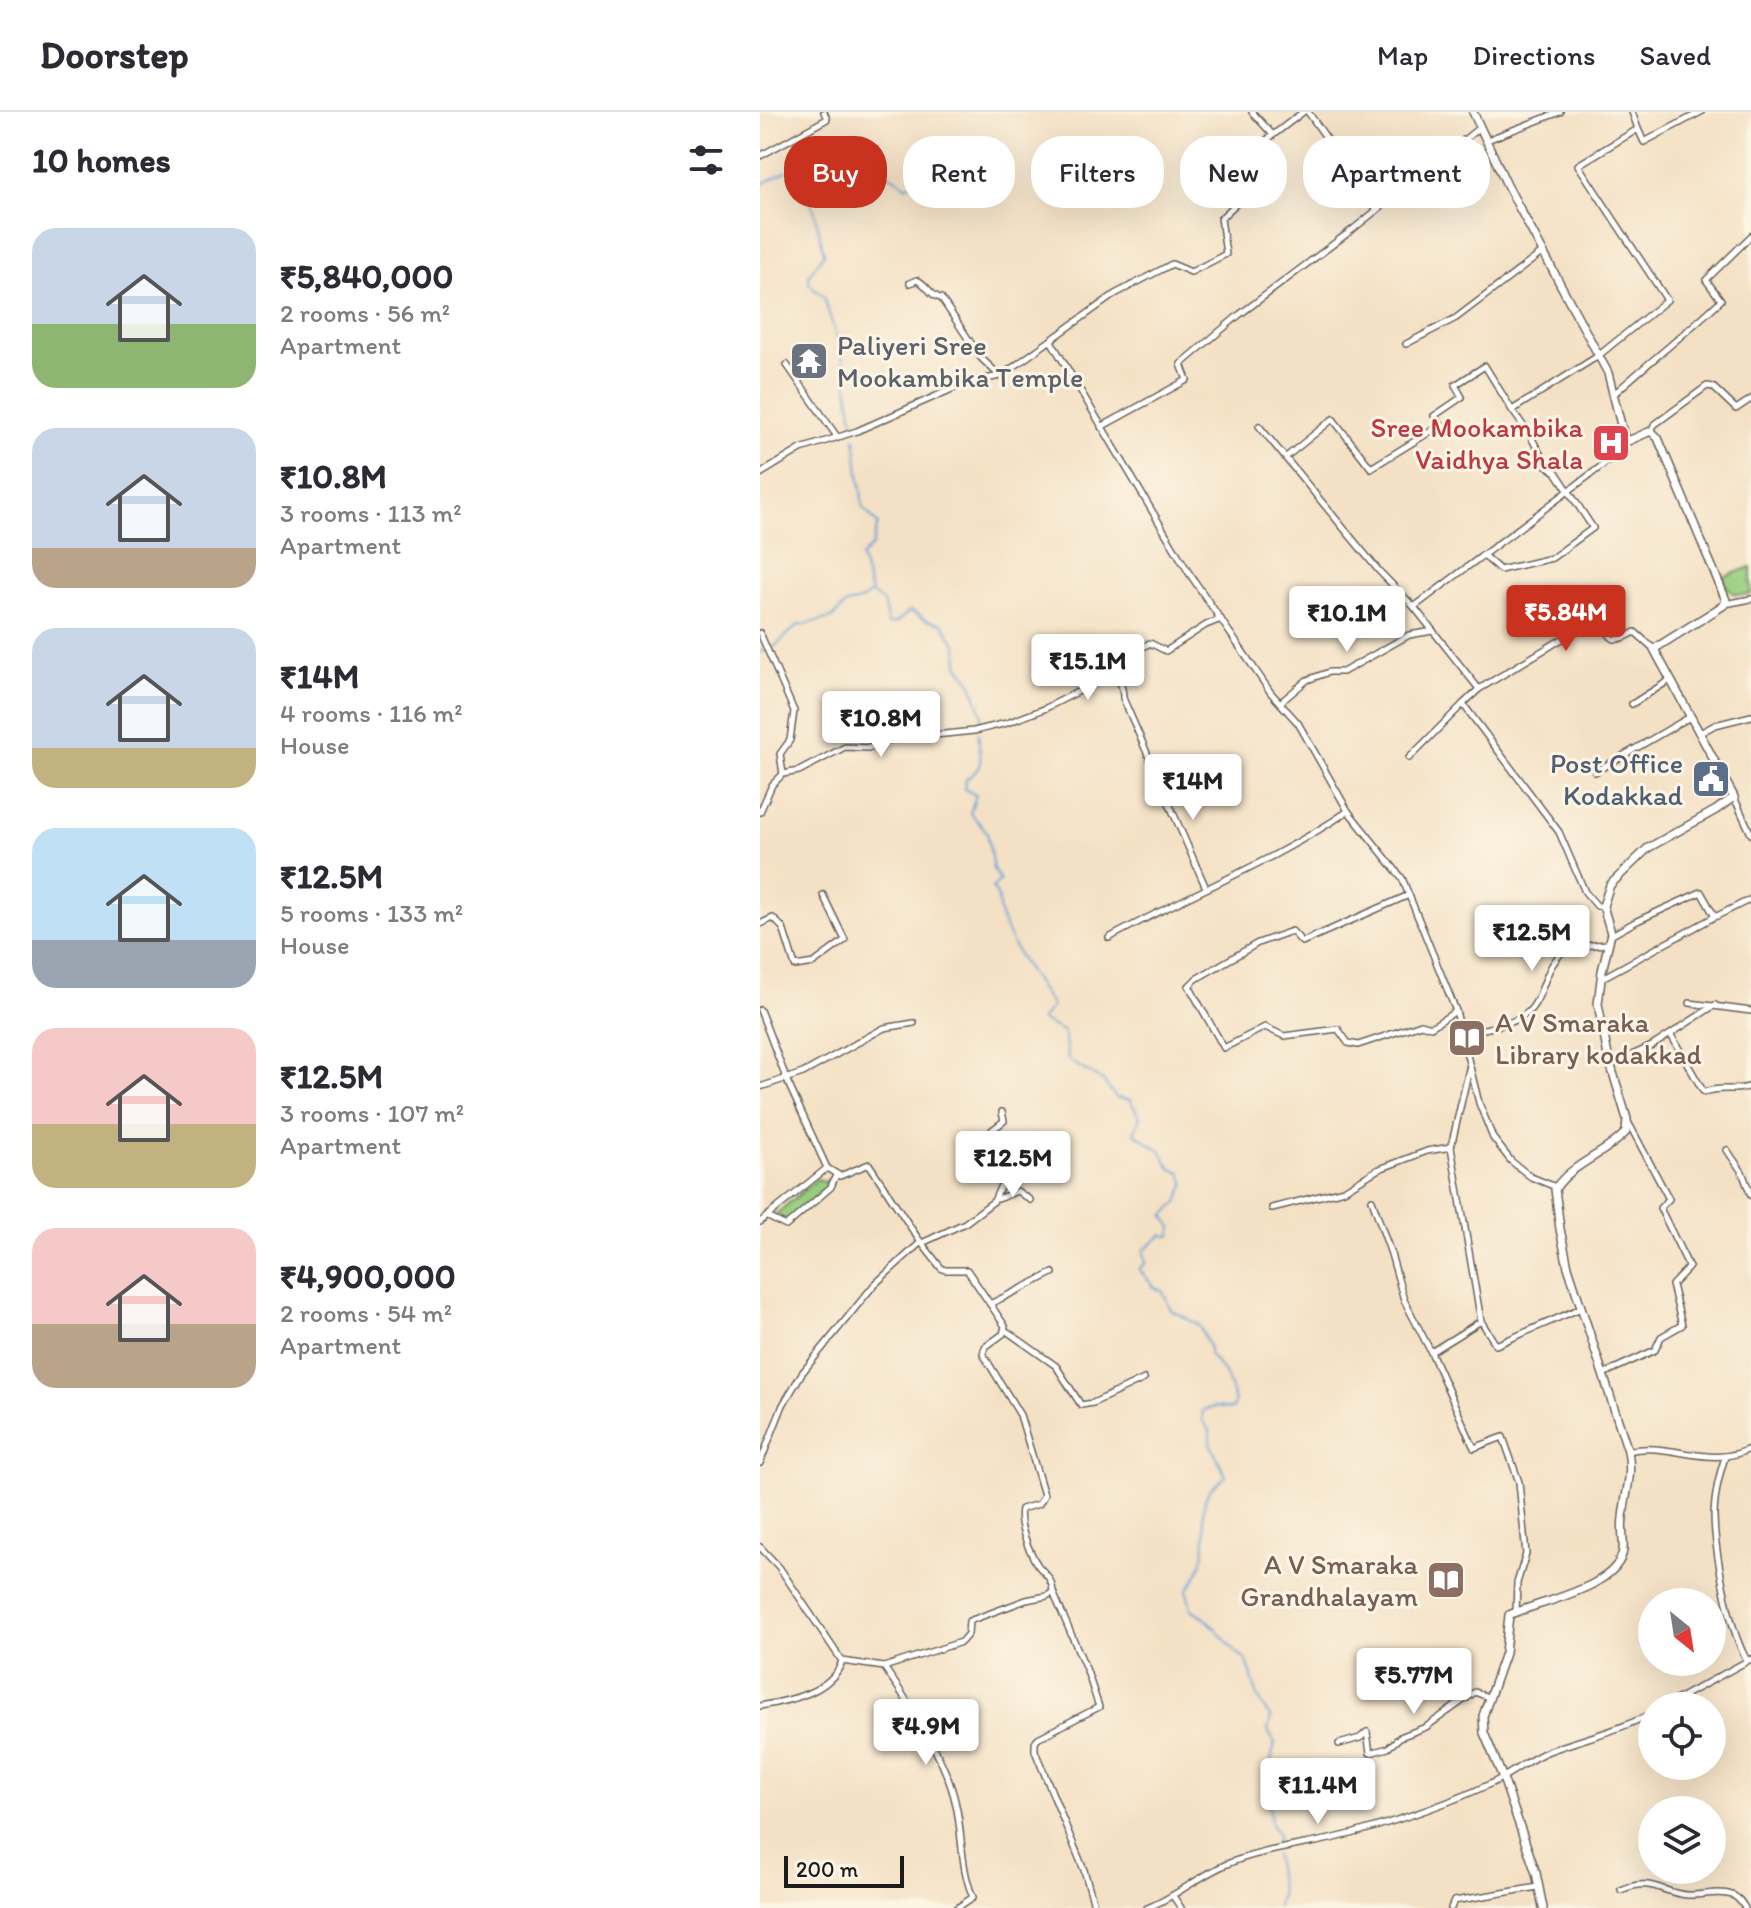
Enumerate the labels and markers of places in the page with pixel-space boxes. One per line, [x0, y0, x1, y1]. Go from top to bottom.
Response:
place label: Paliyeri Sree Mookambika Temple [837, 328, 1083, 394]
temple icon: Paliyeri Sree Mookambika Temple [788, 340, 830, 382]
place label: Sree Mookambika Vaidhya Shala [1370, 410, 1583, 476]
hospital icon: Sree Mookambika Vaidhya Shala [1590, 422, 1632, 464]
pin: ₹5.84M [1501, 585, 1631, 653]
pin: ₹10.1M [1282, 586, 1412, 654]
pin: ₹15.1M [1023, 634, 1153, 702]
pin: ₹10.8M [816, 691, 946, 759]
place label: Post Office Kodakkad [1550, 746, 1684, 812]
pin: ₹14M [1146, 754, 1240, 822]
public building icon: Post Office Kodakkad [1690, 758, 1732, 800]
pin: ₹12.5M [1467, 905, 1597, 973]
place label: A V Smaraka Library kodakkad [1495, 1005, 1702, 1071]
library icon: A V Smaraka Library kodakkad [1446, 1017, 1488, 1059]
pin: ₹12.5M [948, 1131, 1078, 1199]
place label: A V Smaraka Grandhalayam [1240, 1547, 1418, 1613]
library icon: A V Smaraka Grandhalayam [1425, 1559, 1467, 1601]
pin: ₹5.77M [1349, 1648, 1479, 1716]
pin: ₹4.9M [870, 1699, 982, 1767]
pin: ₹11.4M [1253, 1758, 1383, 1826]

